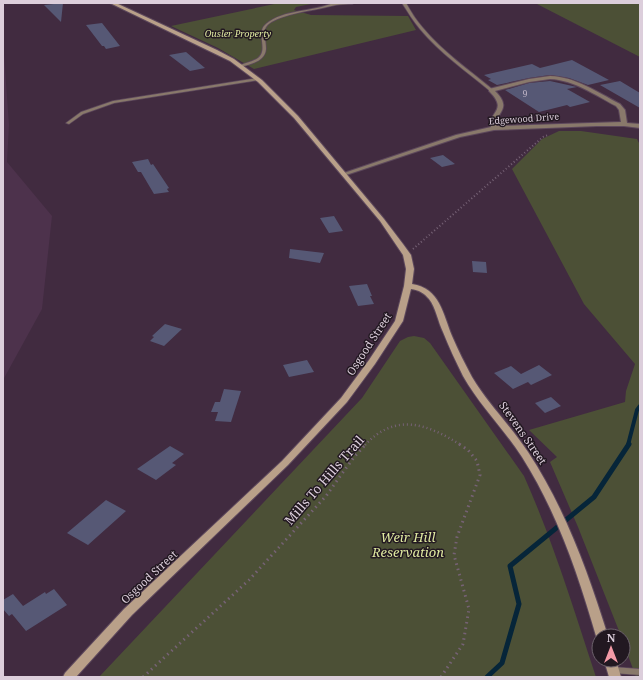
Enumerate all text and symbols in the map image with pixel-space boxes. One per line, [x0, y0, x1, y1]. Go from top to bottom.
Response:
park label: Ousler Property [205, 27, 272, 40]
house number: 9 [522, 87, 528, 100]
street label: Edgewood Drive [488, 110, 560, 127]
street label: Osgood Street [343, 309, 395, 378]
street label: Stevens Street [496, 398, 551, 467]
street label: Mills To Hills Trail [280, 431, 368, 529]
park label: Weir Hill Reservation [371, 528, 444, 561]
street label: Osgood Street [117, 547, 180, 607]
north arrow [591, 628, 631, 668]
text: N [607, 630, 616, 645]

